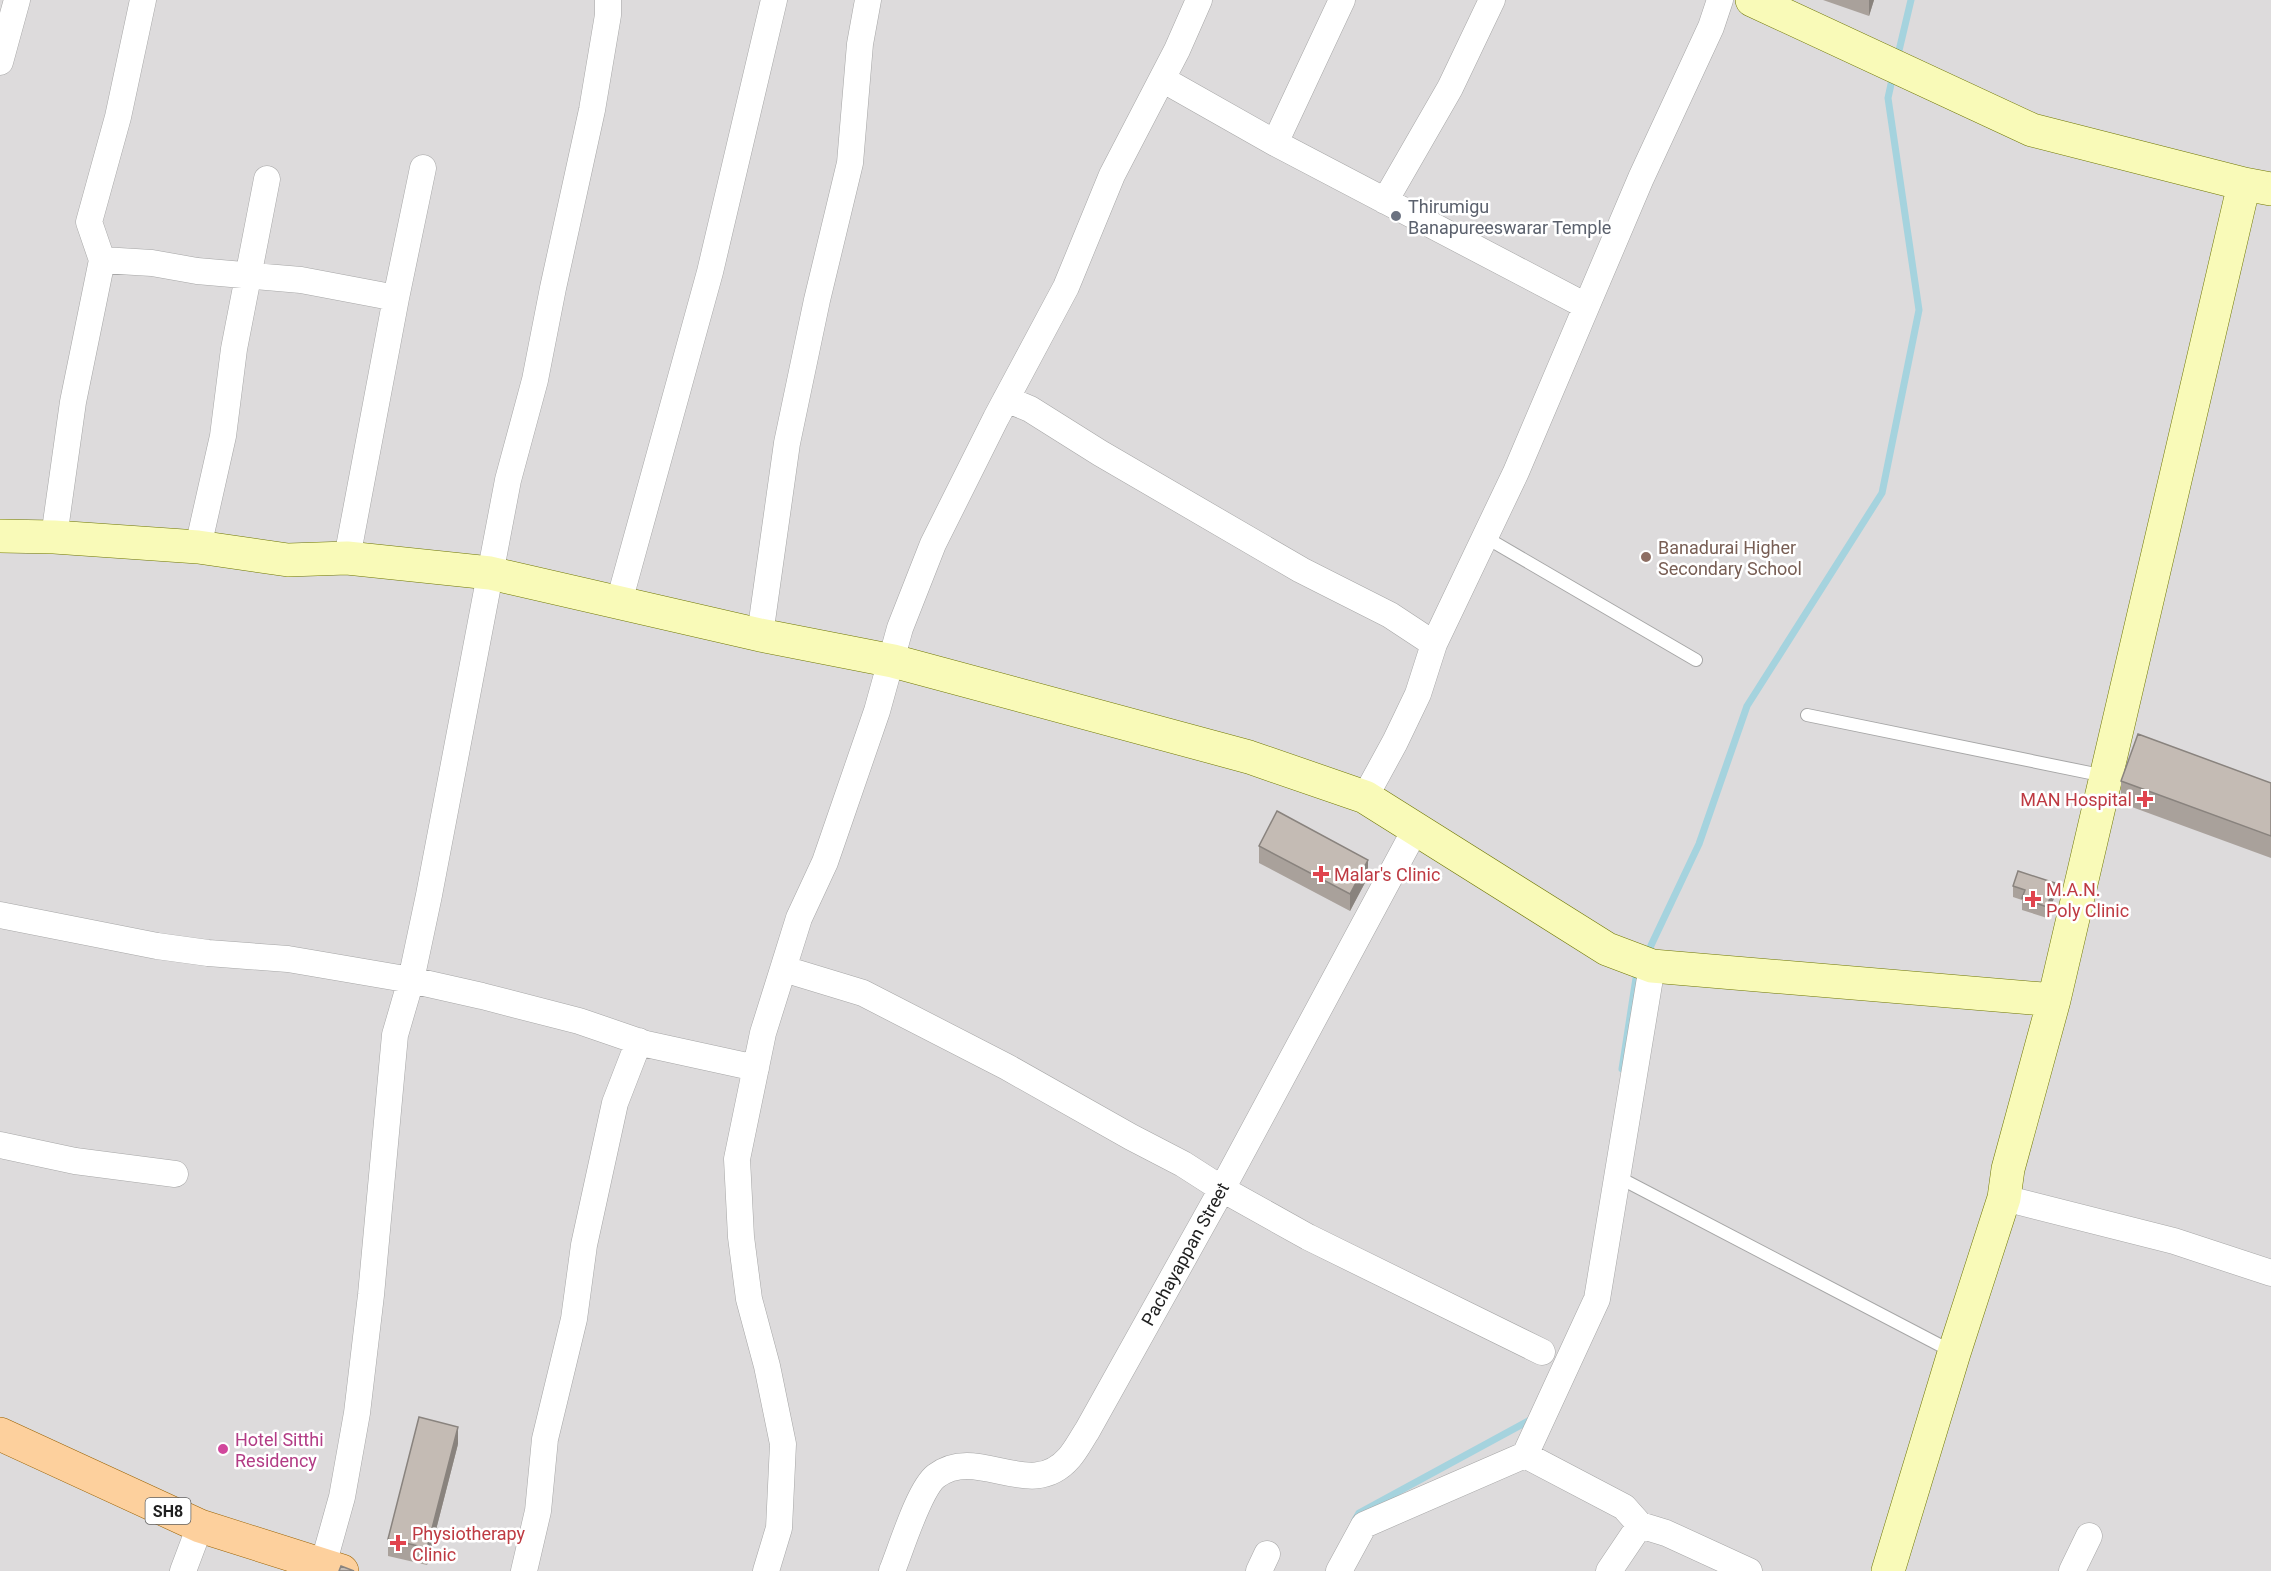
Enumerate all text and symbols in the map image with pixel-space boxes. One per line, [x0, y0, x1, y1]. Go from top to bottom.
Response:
place label: Thirumigu Banapureeswarar Temple [1408, 196, 1611, 238]
marker: Thirumigu Banapureeswarar Temple [1389, 209, 1403, 223]
place label: Banadurai Higher Secondary School [1658, 537, 1802, 579]
marker: Banadurai Higher Secondary School [1639, 550, 1653, 564]
place label: MAN Hospital [2020, 789, 2132, 810]
marker: MAN Hospital [2136, 790, 2154, 808]
place label: Malar's Clinic [1334, 864, 1440, 885]
marker: Malar's Clinic [1312, 865, 1330, 883]
place label: M.A.N. Poly Clinic [2046, 879, 2129, 921]
marker: M.A.N. Poly Clinic [2024, 890, 2042, 908]
street label: Pachayappan Street [1137, 1179, 1233, 1329]
place label: Hotel Sitthi Residency [235, 1429, 324, 1471]
marker: Hotel Sitthi Residency [216, 1442, 230, 1456]
road number: SH8 [146, 1498, 190, 1524]
place label: Physiotherapy Clinic [412, 1523, 526, 1565]
marker: Physiotherapy Clinic [389, 1534, 407, 1552]

